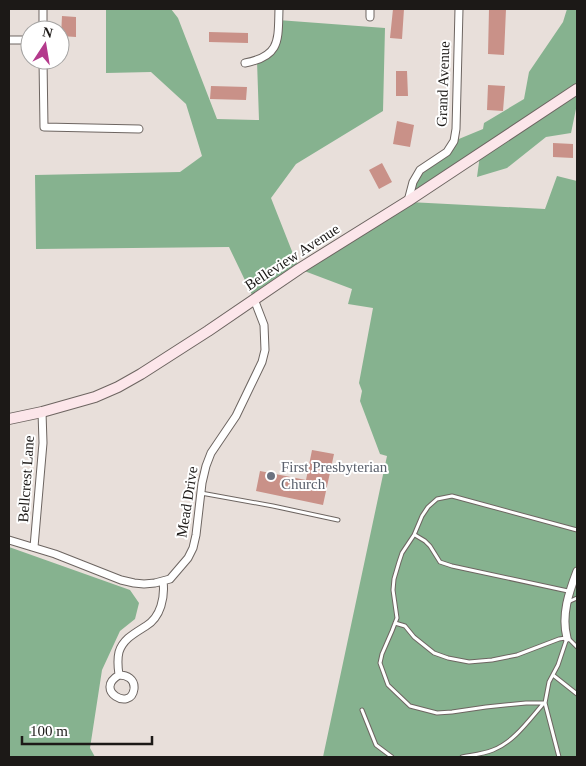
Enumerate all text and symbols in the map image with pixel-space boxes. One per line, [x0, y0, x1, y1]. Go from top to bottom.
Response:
north arrow [20, 20, 70, 70]
text: N [41, 24, 54, 41]
street label: Grand Avenue [434, 40, 453, 127]
street label: Belleview Avenue [242, 220, 342, 293]
street label: Bellcrest Lane [15, 435, 37, 523]
place label: First Presbyterian Church [281, 459, 388, 492]
street label: Mead Drive [173, 465, 201, 539]
marker: First Presbyterian Church [265, 470, 277, 482]
scale bar [22, 714, 152, 746]
text: 100 m [30, 723, 68, 739]

